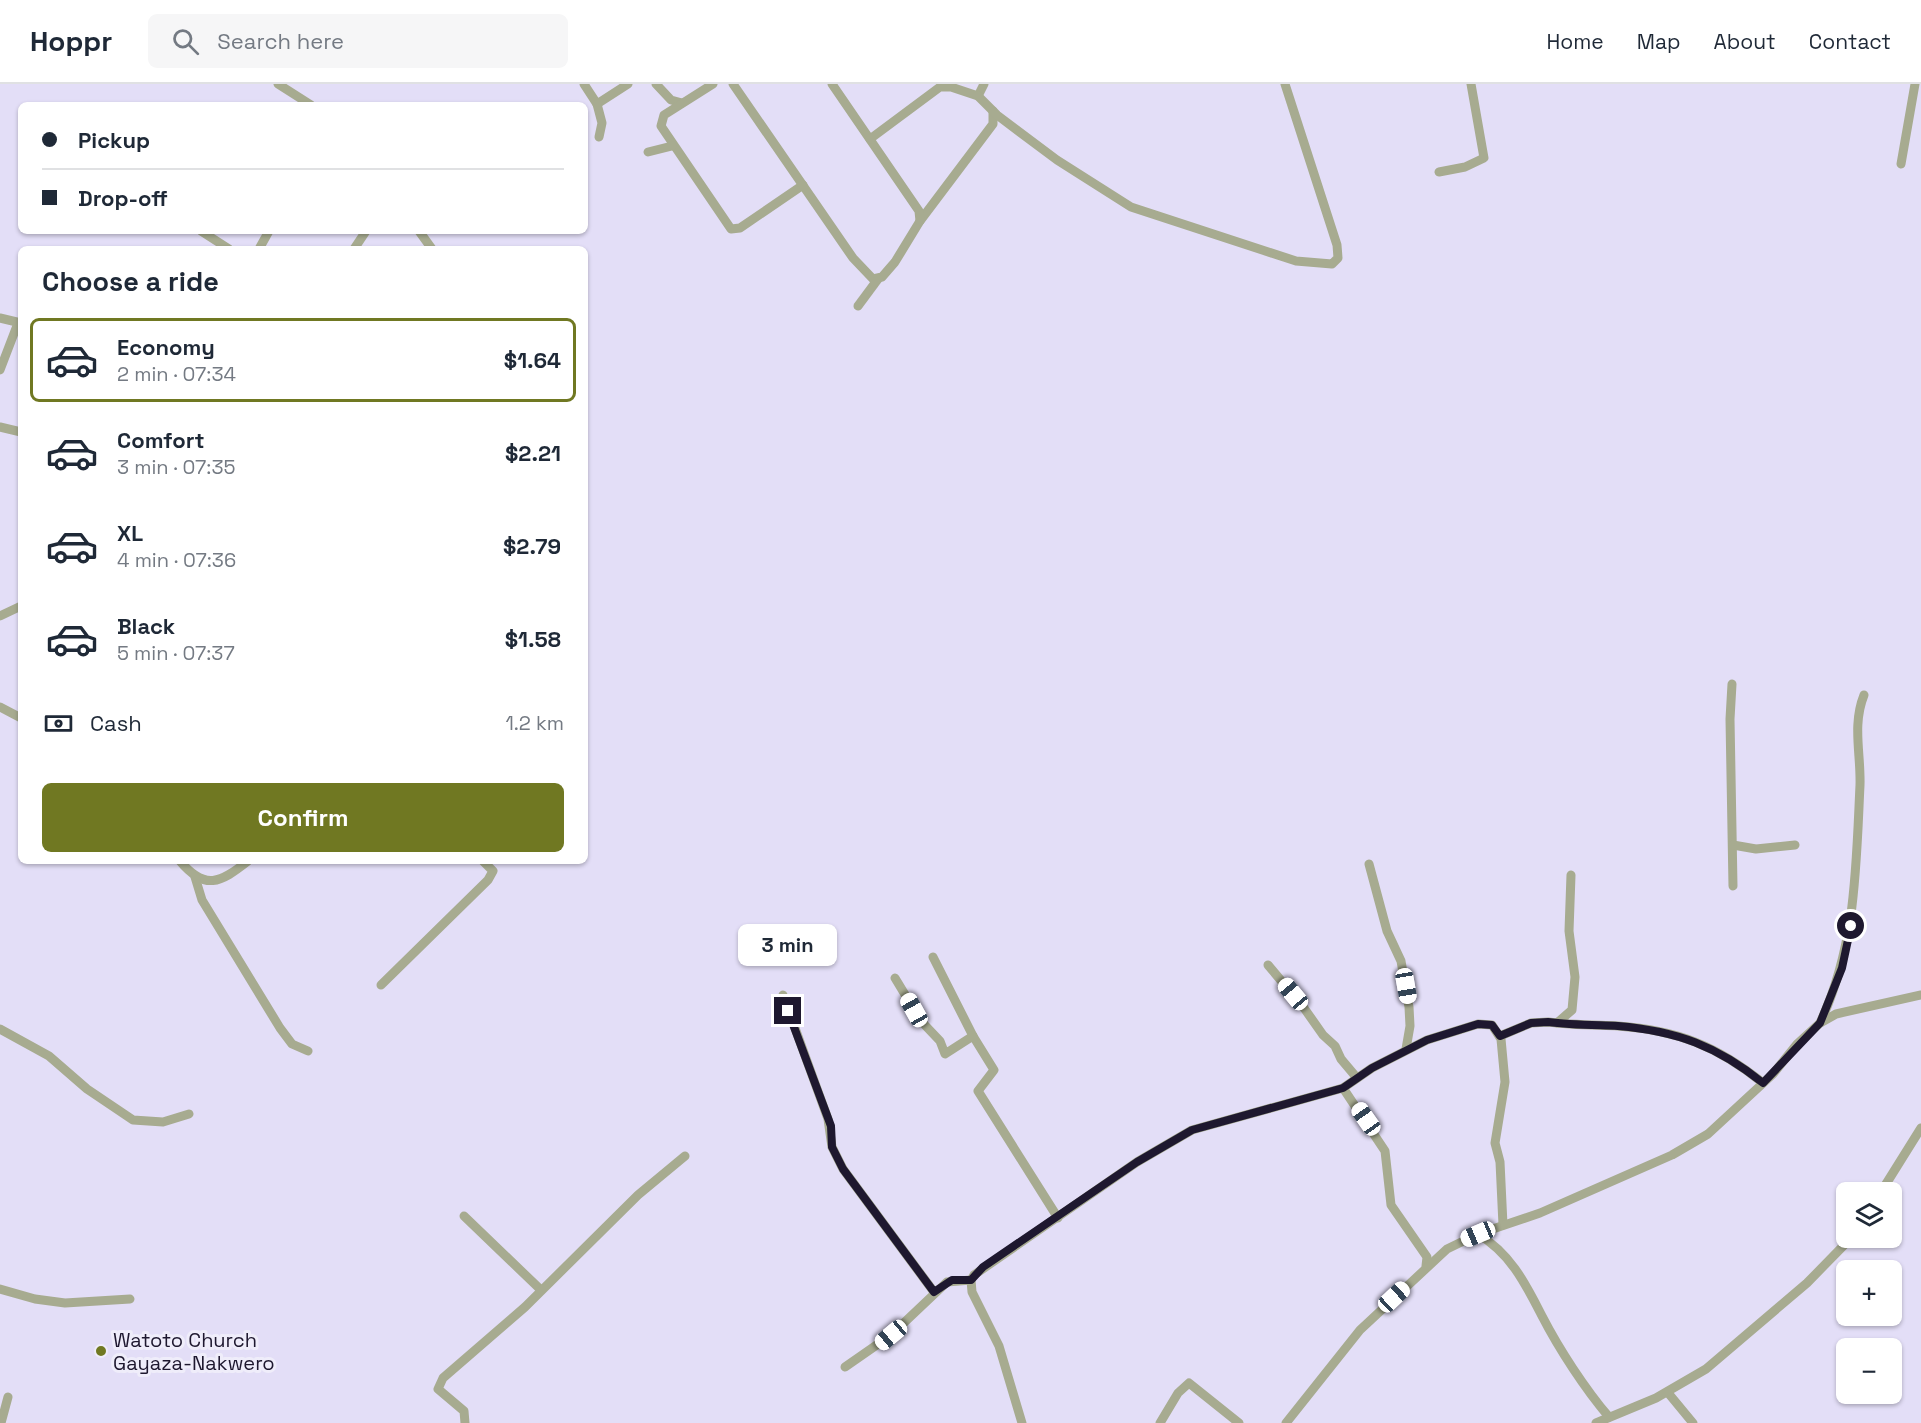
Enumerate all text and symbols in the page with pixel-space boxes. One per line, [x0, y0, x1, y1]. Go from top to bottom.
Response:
search box [148, 14, 568, 68]
text: Hoppr [30, 23, 112, 59]
icon: search [169, 25, 202, 58]
text: Search here [217, 27, 344, 55]
text: Home [1546, 28, 1604, 55]
text: Map [1637, 28, 1681, 55]
text: About [1714, 28, 1776, 55]
text: Contact [1809, 28, 1891, 55]
text: Pickup [78, 126, 150, 154]
text: Drop-off [78, 184, 168, 212]
text: Choose a ride [42, 264, 219, 299]
icon: car [45, 333, 99, 387]
text: Economy [117, 333, 215, 361]
text: $1.64 [504, 346, 561, 374]
text: 2 min · 07:34 [117, 361, 236, 387]
icon: car [45, 426, 99, 480]
text: Comfort [117, 426, 205, 454]
text: $2.21 [505, 439, 561, 467]
text: 3 min · 07:35 [117, 454, 235, 480]
icon: car [45, 519, 99, 573]
text: XL [117, 519, 143, 547]
text: $2.79 [503, 532, 561, 560]
text: 4 min · 07:36 [117, 547, 236, 573]
icon: car [45, 612, 99, 666]
text: Black [117, 612, 175, 640]
text: $1.58 [505, 625, 561, 653]
text: 5 min · 07:37 [117, 640, 235, 666]
icon: cash [42, 707, 75, 740]
text: Cash [90, 709, 142, 737]
text: 1.2 km [505, 710, 564, 736]
button: Confirm [42, 783, 564, 852]
route start [1837, 912, 1864, 939]
callout: 3 min [738, 924, 838, 966]
text: 3 min [762, 932, 813, 958]
car [1394, 967, 1418, 1005]
car [1275, 974, 1311, 1014]
car [897, 990, 931, 1030]
route end [774, 997, 801, 1024]
car [1348, 1099, 1384, 1139]
map controls [1836, 1182, 1902, 1404]
button: layers [1836, 1182, 1902, 1248]
car [1458, 1219, 1498, 1249]
button: + [1836, 1260, 1902, 1326]
car [1375, 1278, 1413, 1316]
car [871, 1317, 911, 1353]
place label: Watoto Church Gayaza-Nakwero [113, 1327, 275, 1376]
button: − [1836, 1338, 1902, 1404]
marker: Watoto Church Gayaza-Nakwero [94, 1344, 108, 1358]

